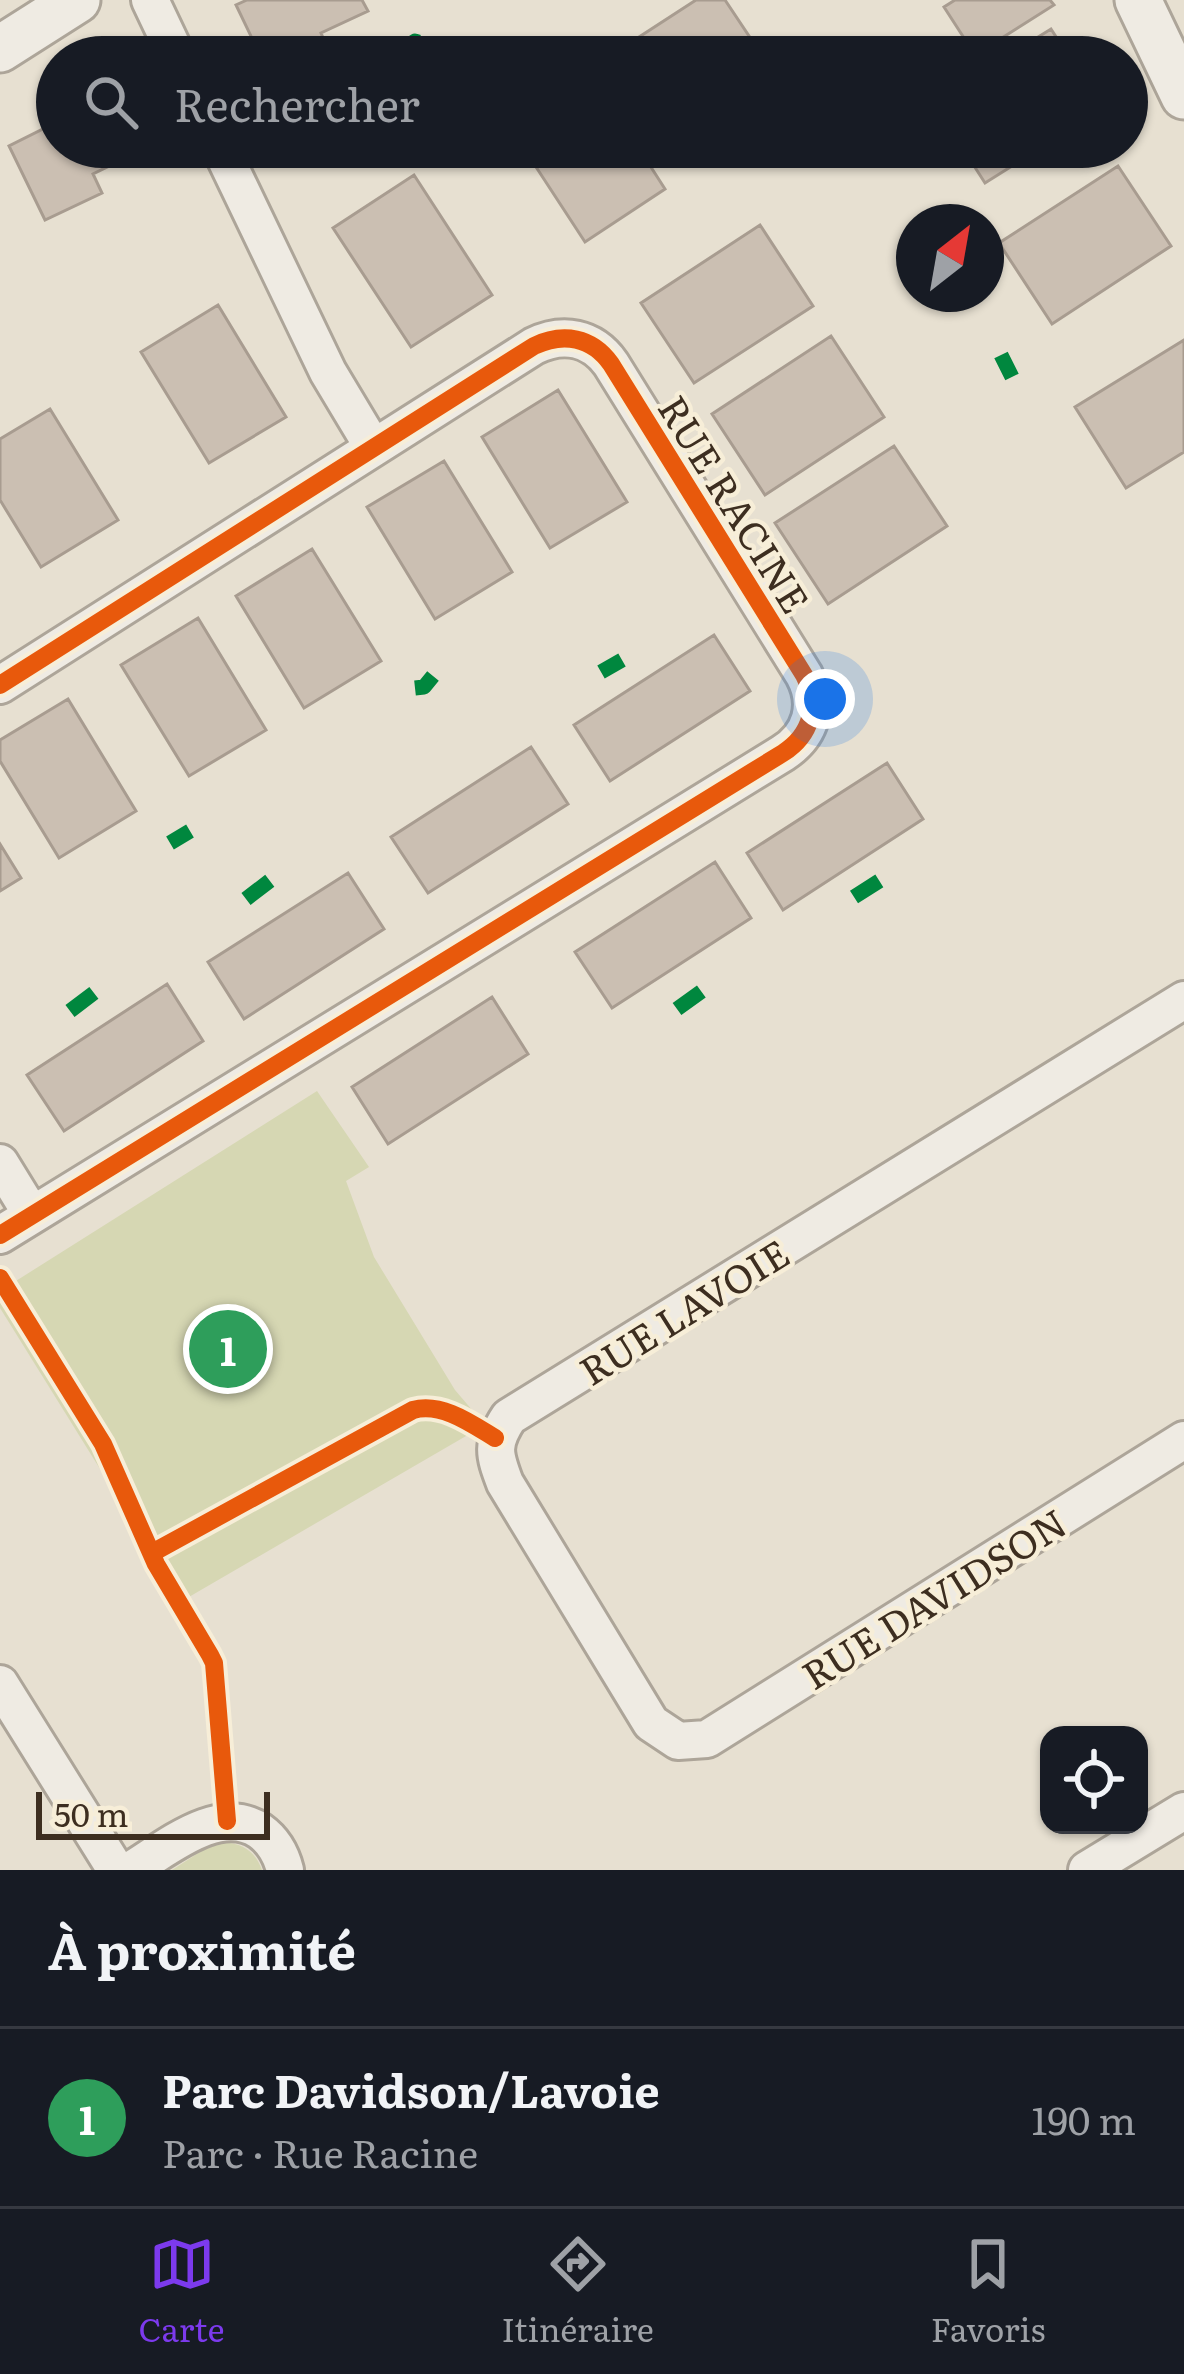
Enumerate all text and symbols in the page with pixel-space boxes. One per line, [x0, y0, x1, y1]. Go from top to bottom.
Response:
search box [36, 36, 1148, 168]
icon: search [78, 69, 144, 135]
text: Rechercher [174, 69, 420, 136]
north arrow [896, 204, 1004, 312]
street label: RUE RACINE [646, 383, 826, 623]
your location [795, 669, 855, 729]
street label: RUE LAVOIE [567, 1222, 799, 1398]
pin: 1 [189, 1304, 267, 1394]
street label: RUE DAVIDSON [789, 1492, 1077, 1702]
map controls [1040, 1726, 1148, 1834]
button: locate [1040, 1726, 1148, 1834]
scale bar [36, 1786, 270, 1839]
text: 50 m [54, 1788, 128, 1837]
text: À proximité [48, 1910, 356, 1986]
text: Parc Davidson/Lavoie [162, 2055, 660, 2122]
text: 1 [79, 2089, 95, 2147]
text: 190 m [1032, 2089, 1136, 2147]
text: Parc · Rue Racine [162, 2122, 478, 2180]
tab: Carte [138, 2231, 225, 2352]
tab: Itinéraire [501, 2231, 654, 2352]
tab: Favoris [931, 2231, 1046, 2352]

